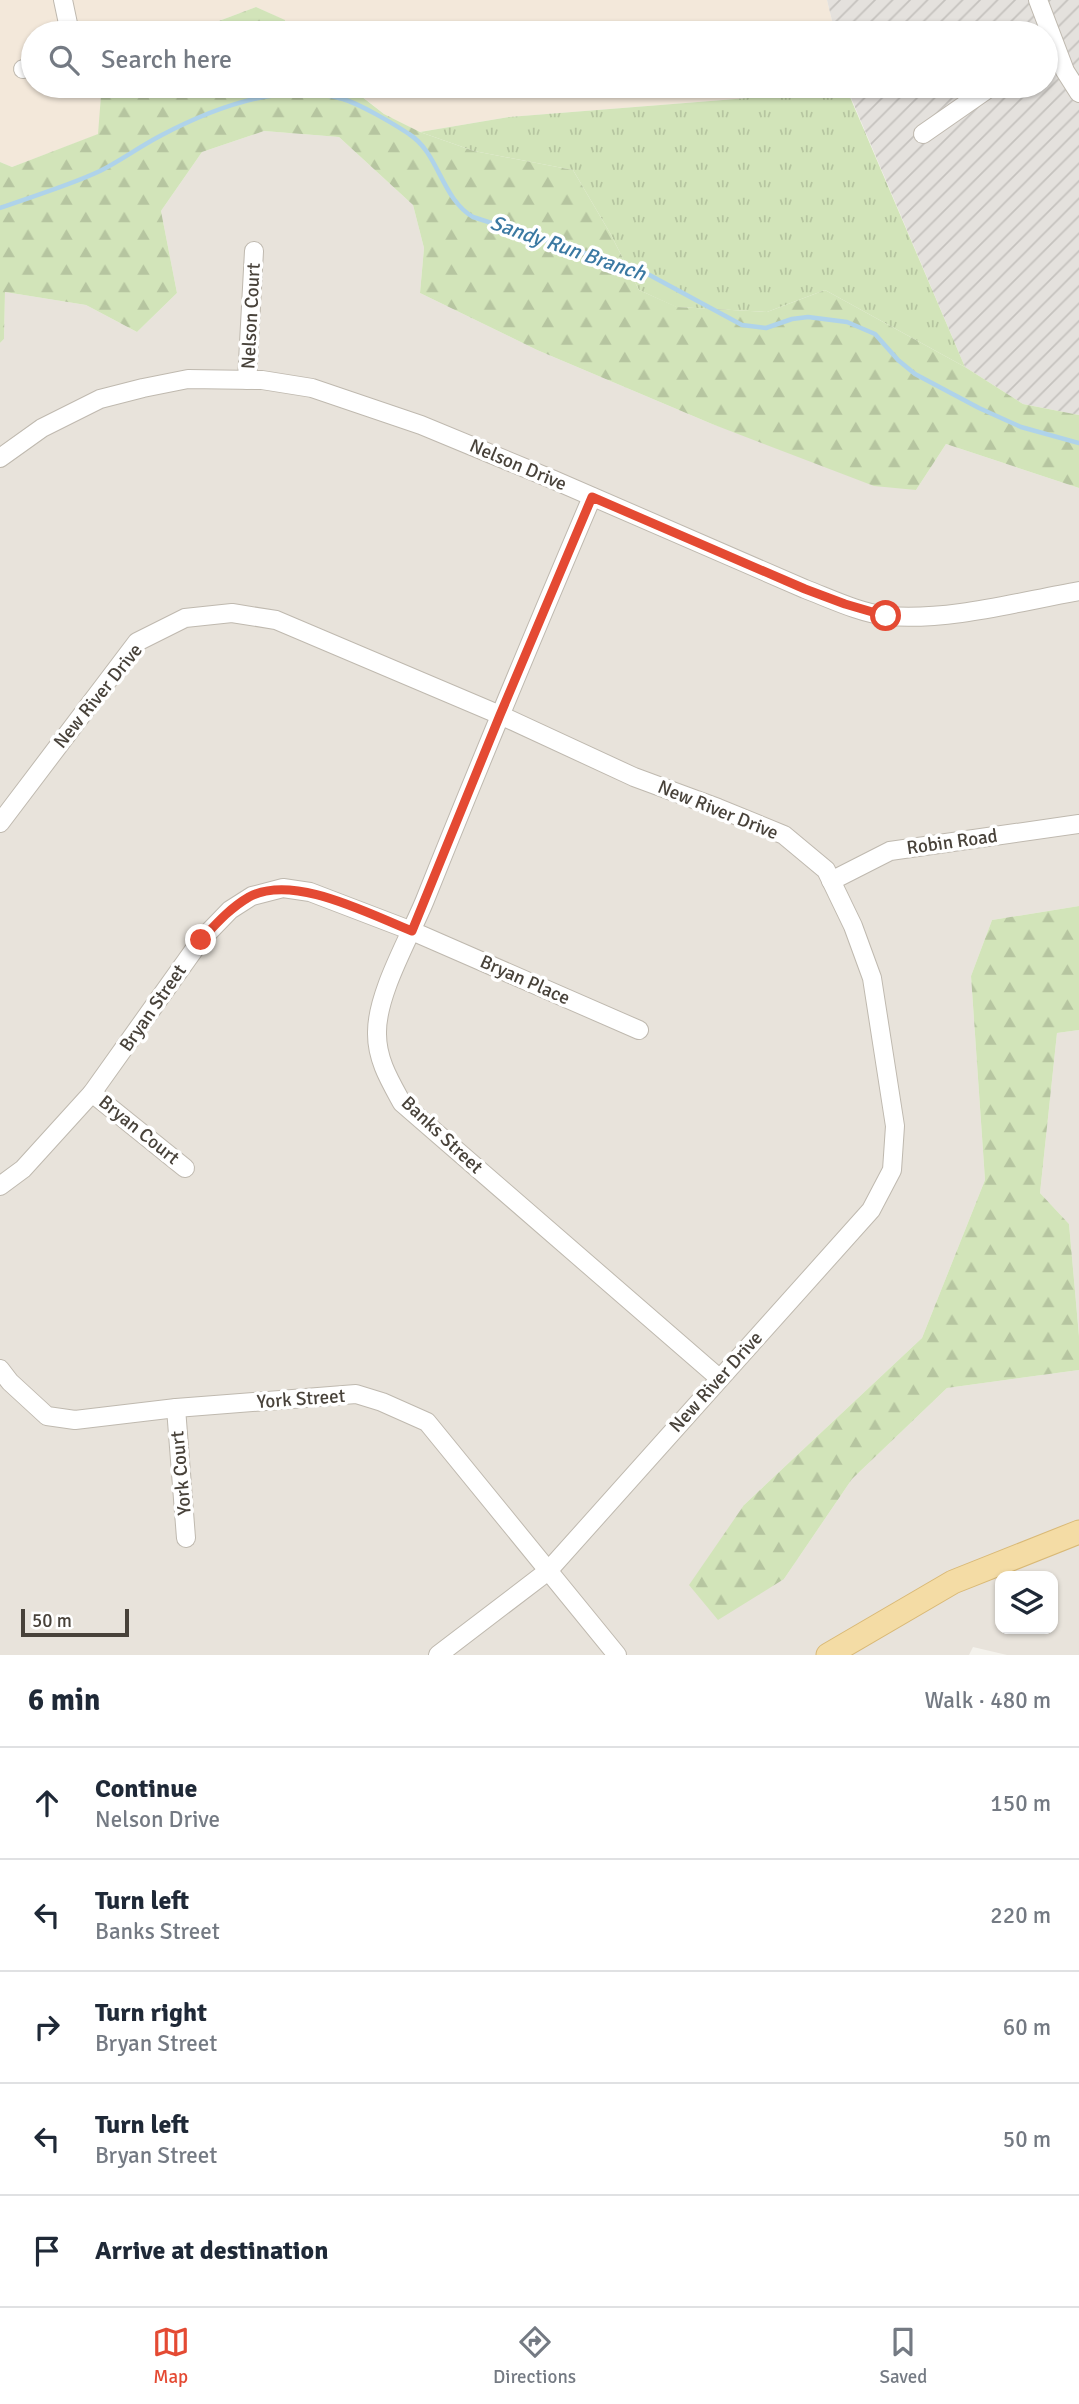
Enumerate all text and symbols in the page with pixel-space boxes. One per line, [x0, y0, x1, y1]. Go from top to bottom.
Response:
search box [21, 21, 1058, 98]
icon: search [45, 41, 83, 79]
text: Search here [101, 44, 232, 76]
water label: Sandy Run Branch [487, 209, 650, 287]
street label: Nelson Court [236, 262, 266, 370]
street label: Nelson Drive [466, 434, 570, 496]
route start [870, 600, 901, 631]
street label: New River Drive [48, 639, 148, 753]
street label: New River Drive [654, 775, 782, 845]
street label: Robin Road [905, 824, 999, 860]
route end [185, 924, 216, 955]
street label: Bryan Place [476, 950, 574, 1010]
street label: Bryan Street [114, 959, 192, 1056]
street label: Bryan Court [94, 1090, 185, 1170]
street label: Banks Street [396, 1091, 488, 1179]
street label: New River Drive [664, 1326, 768, 1438]
street label: York Street [256, 1384, 346, 1414]
street label: York Court [165, 1429, 197, 1516]
map controls [995, 1571, 1058, 1634]
button: layers [995, 1571, 1058, 1634]
scale bar [21, 1606, 130, 1638]
text: 50 m [32, 1609, 72, 1633]
text: 6 min [28, 1682, 100, 1719]
text: Walk · 480 m [925, 1686, 1051, 1715]
text: Continue [95, 1773, 197, 1805]
icon: ahead [28, 1784, 66, 1822]
text: 150 m [990, 1789, 1051, 1818]
text: Nelson Drive [95, 1805, 220, 1834]
text: Turn left [95, 1885, 189, 1917]
icon: left [28, 1896, 66, 1934]
text: 220 m [990, 1901, 1051, 1930]
text: Banks Street [95, 1917, 220, 1946]
text: Turn right [95, 1997, 207, 2029]
icon: right [28, 2008, 66, 2046]
text: 60 m [1003, 2013, 1051, 2042]
text: Bryan Street [95, 2029, 217, 2058]
text: Turn left [95, 2109, 189, 2141]
icon: left [28, 2120, 66, 2158]
text: 50 m [1003, 2125, 1051, 2154]
text: Bryan Street [95, 2141, 217, 2170]
icon: arrive [28, 2232, 66, 2270]
text: Arrive at destination [95, 2235, 328, 2267]
tab: Map [152, 2323, 190, 2389]
tab: Directions [493, 2323, 576, 2389]
tab: Saved [879, 2323, 927, 2389]

